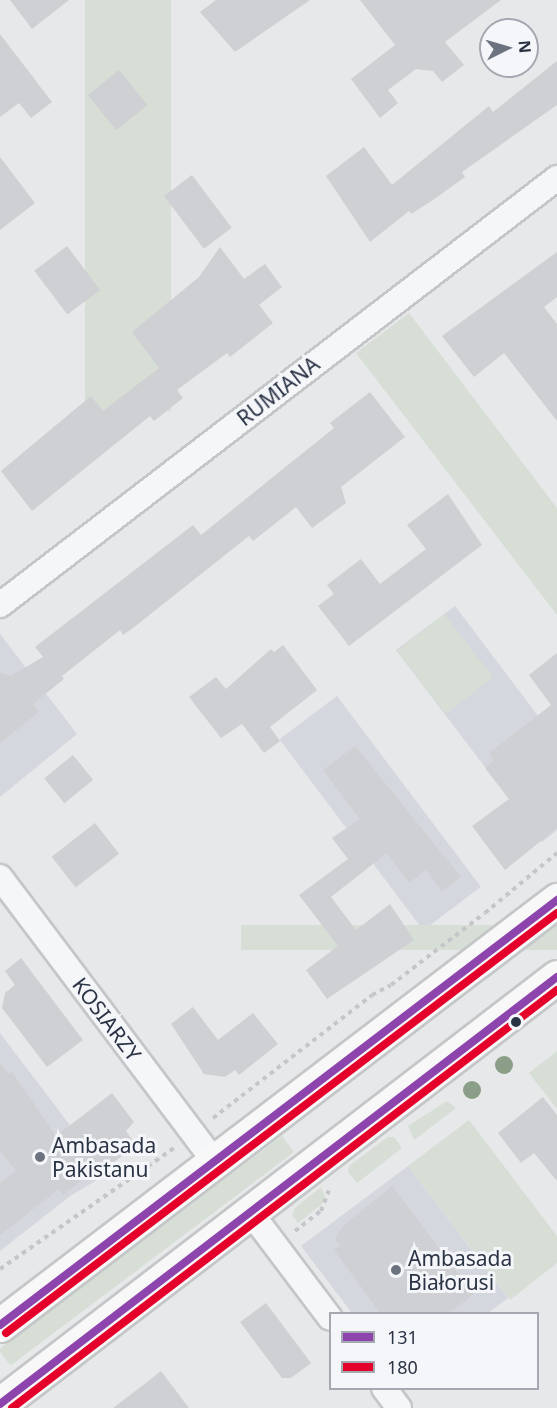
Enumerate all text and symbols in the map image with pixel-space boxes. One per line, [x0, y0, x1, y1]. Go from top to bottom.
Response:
north arrow [479, 18, 539, 78]
text: N [513, 39, 536, 54]
street label: RUMIANA [232, 351, 324, 431]
street label: KOSIARZY [67, 972, 147, 1066]
unlabelled marker [510, 1016, 522, 1028]
place label: Ambasada Pakistanu [52, 1132, 156, 1182]
marker: Ambasada Pakistanu [33, 1150, 47, 1164]
place label: Ambasada Białorusi [408, 1245, 512, 1295]
marker: Ambasada Białorusi [389, 1263, 403, 1277]
legend [329, 1312, 539, 1390]
text: 131 [387, 1325, 418, 1349]
text: 180 [387, 1355, 418, 1379]

